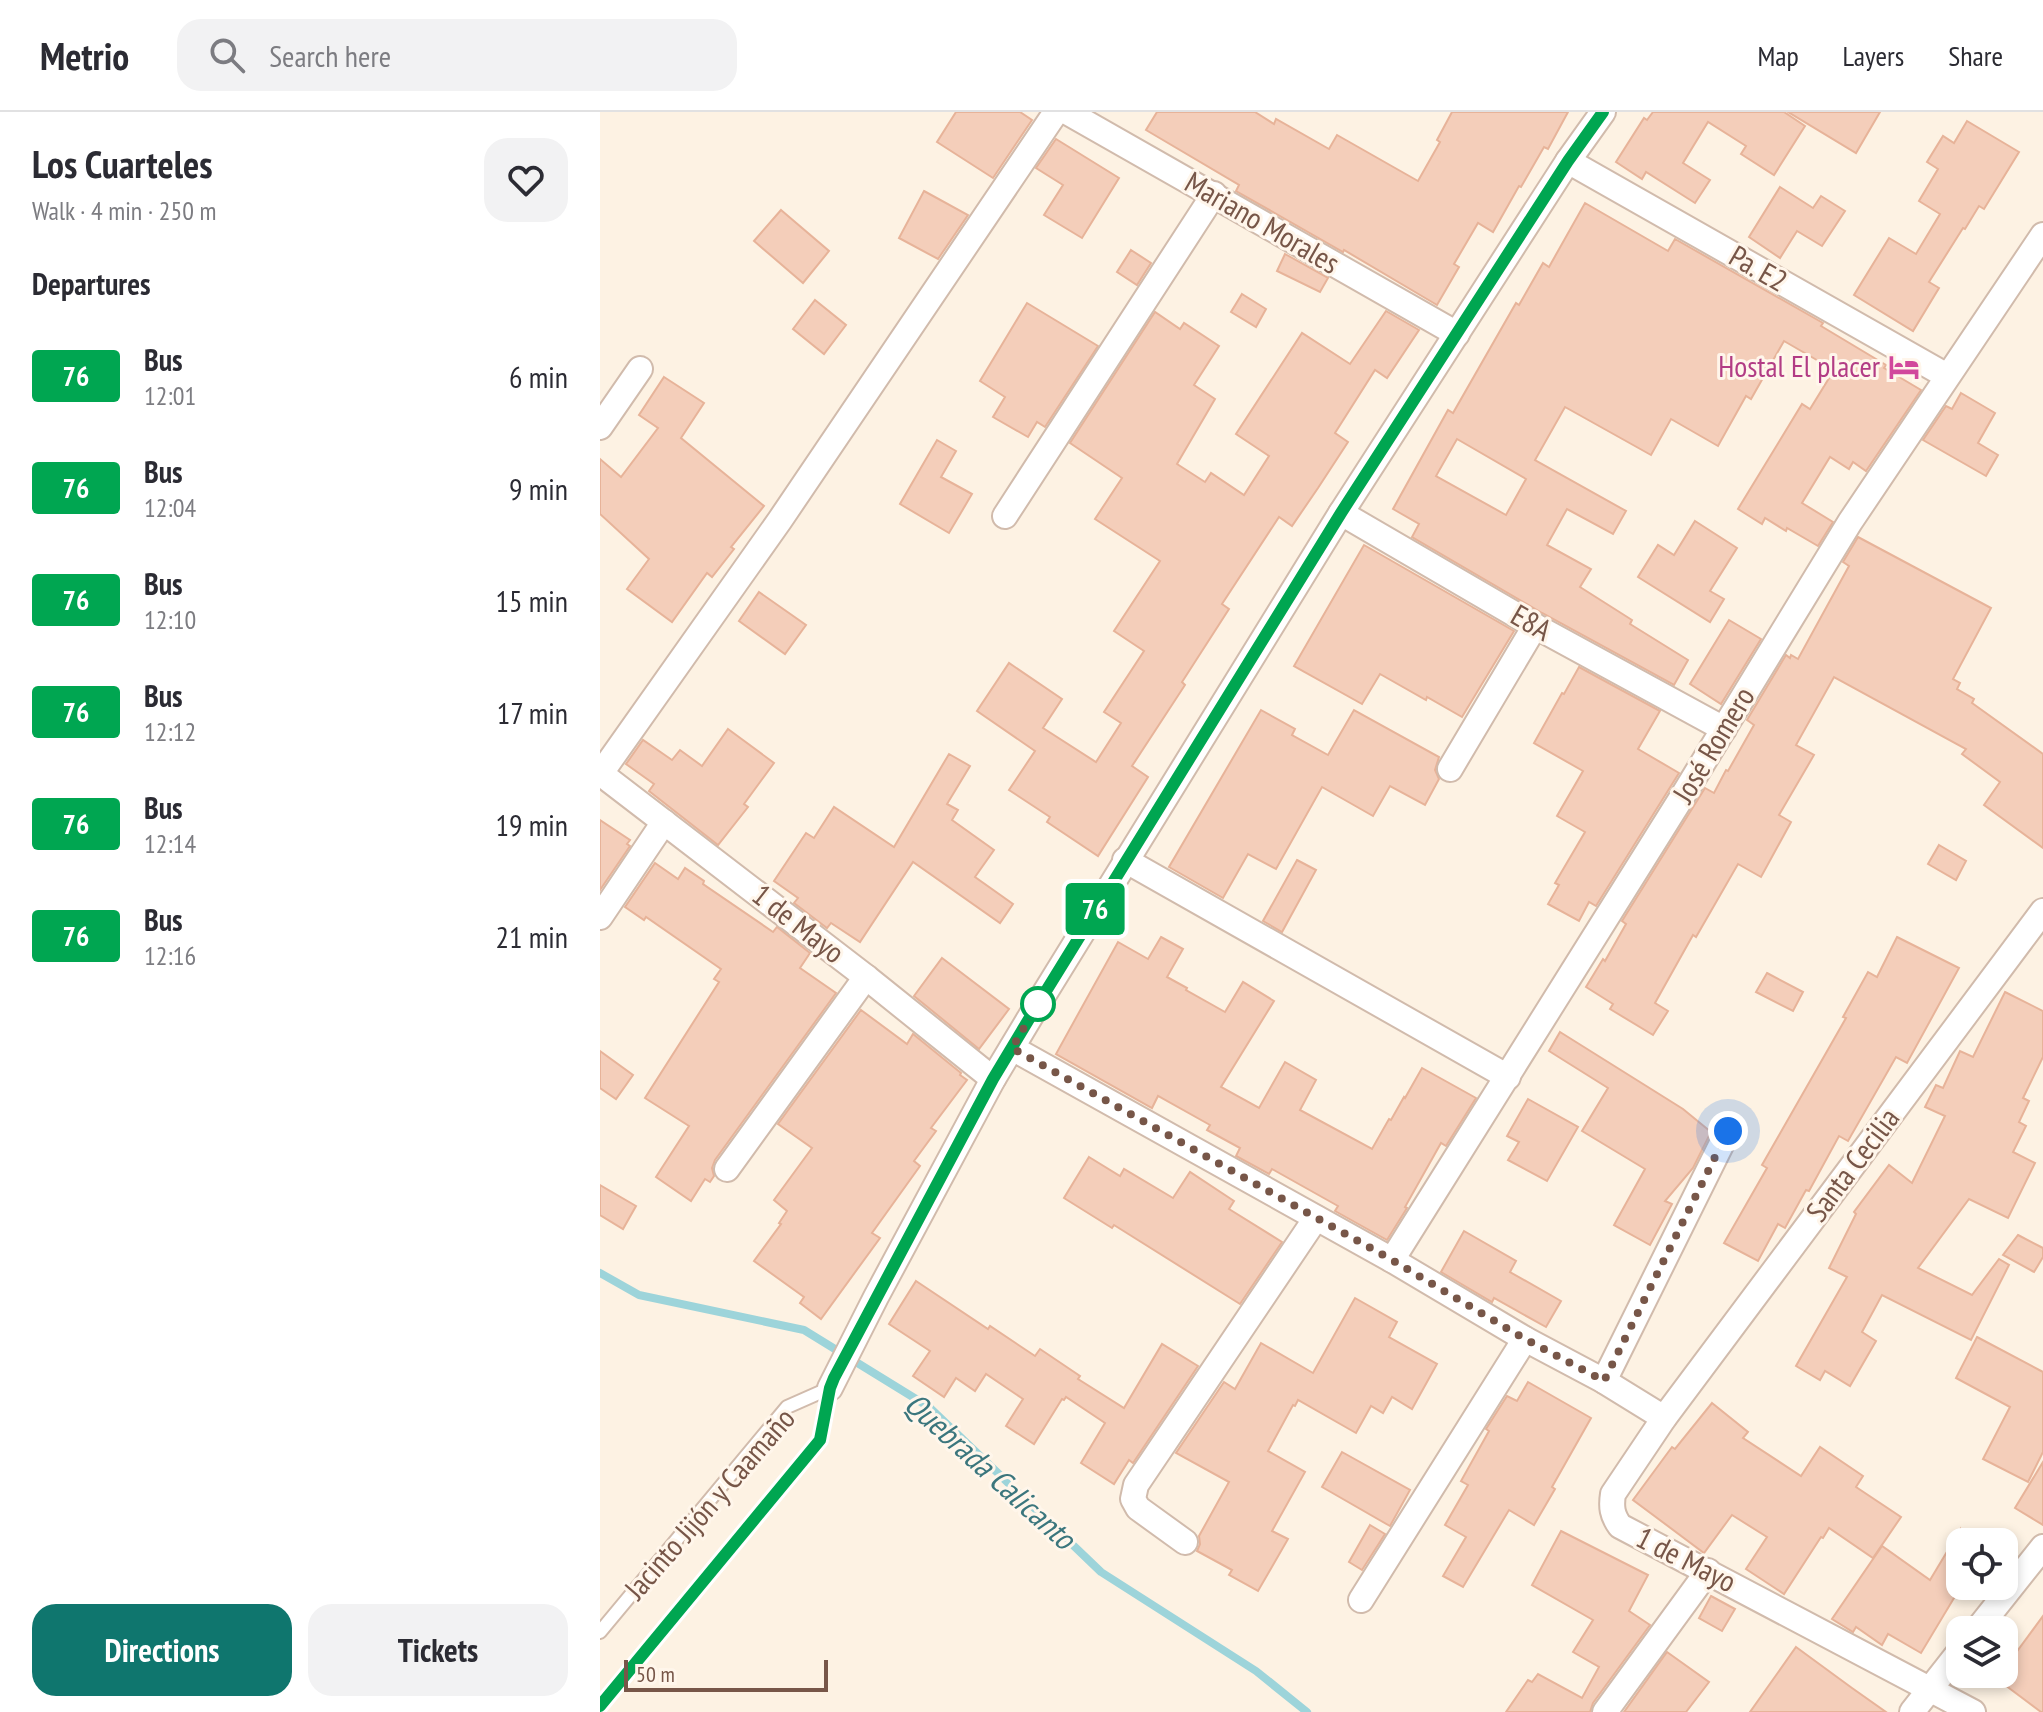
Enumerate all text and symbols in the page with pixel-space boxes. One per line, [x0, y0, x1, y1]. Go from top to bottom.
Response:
search box [177, 19, 737, 91]
text: Metrio [40, 31, 129, 80]
icon: search [205, 33, 249, 77]
text: Search here [269, 36, 391, 75]
text: Map [1757, 37, 1799, 74]
text: Layers [1843, 37, 1904, 74]
text: Share [1948, 37, 2003, 74]
button: heart [484, 138, 568, 222]
text: Los Cuarteles [32, 139, 213, 188]
street label: Mariano Morales [1178, 162, 1347, 282]
text: Walk · 4 min · 250 m [32, 194, 216, 227]
street label: Pa. E2 [1723, 236, 1795, 300]
text: Departures [32, 264, 150, 303]
text: Bus [144, 340, 183, 379]
place label: Hostal El placer [1718, 346, 1881, 385]
hotel icon: Hostal El placer [1887, 350, 1921, 384]
text: 76 [63, 357, 89, 394]
text: 6 min [509, 357, 568, 396]
text: 12:01 [144, 379, 196, 412]
text: Bus [144, 452, 183, 491]
text: 76 [63, 469, 89, 506]
text: 9 min [509, 469, 568, 508]
text: 12:04 [144, 491, 196, 524]
text: Bus [144, 564, 183, 603]
text: 76 [63, 581, 89, 618]
text: 15 min [495, 581, 568, 620]
street label: E8A [1504, 595, 1560, 649]
text: 12:10 [144, 603, 196, 636]
text: Bus [144, 676, 183, 715]
street label: José Romero [1662, 679, 1762, 810]
text: 76 [63, 693, 89, 730]
text: 17 min [497, 693, 568, 732]
text: 12:12 [144, 715, 196, 748]
text: Bus [144, 788, 183, 827]
text: 76 [63, 805, 89, 842]
text: 19 min [495, 805, 568, 844]
text: 12:14 [144, 827, 196, 860]
street label: 1 de Mayo [745, 875, 853, 971]
line badge: 76 [1059, 883, 1131, 935]
text: 76 [1082, 890, 1108, 927]
text: Bus [144, 900, 183, 939]
text: 76 [63, 917, 89, 954]
text: 21 min [495, 917, 568, 956]
text: 12:16 [144, 939, 196, 972]
unlabelled marker [1021, 987, 1055, 1021]
street label: Santa Cecilia [1796, 1100, 1907, 1229]
your location [1708, 1111, 1748, 1151]
water label: Quebrada Calicanto [896, 1383, 1086, 1559]
street label: Jacinto Jijón y Caamaño [614, 1399, 803, 1608]
street label: 1 de Mayo [1630, 1517, 1743, 1600]
map controls [1946, 1528, 2018, 1688]
button: locate [1946, 1528, 2018, 1600]
button: Directions [32, 1604, 292, 1696]
button: Tickets [308, 1604, 568, 1696]
button: layers [1946, 1616, 2018, 1688]
scale bar [624, 1656, 828, 1692]
text: 50 m [636, 1660, 675, 1688]

